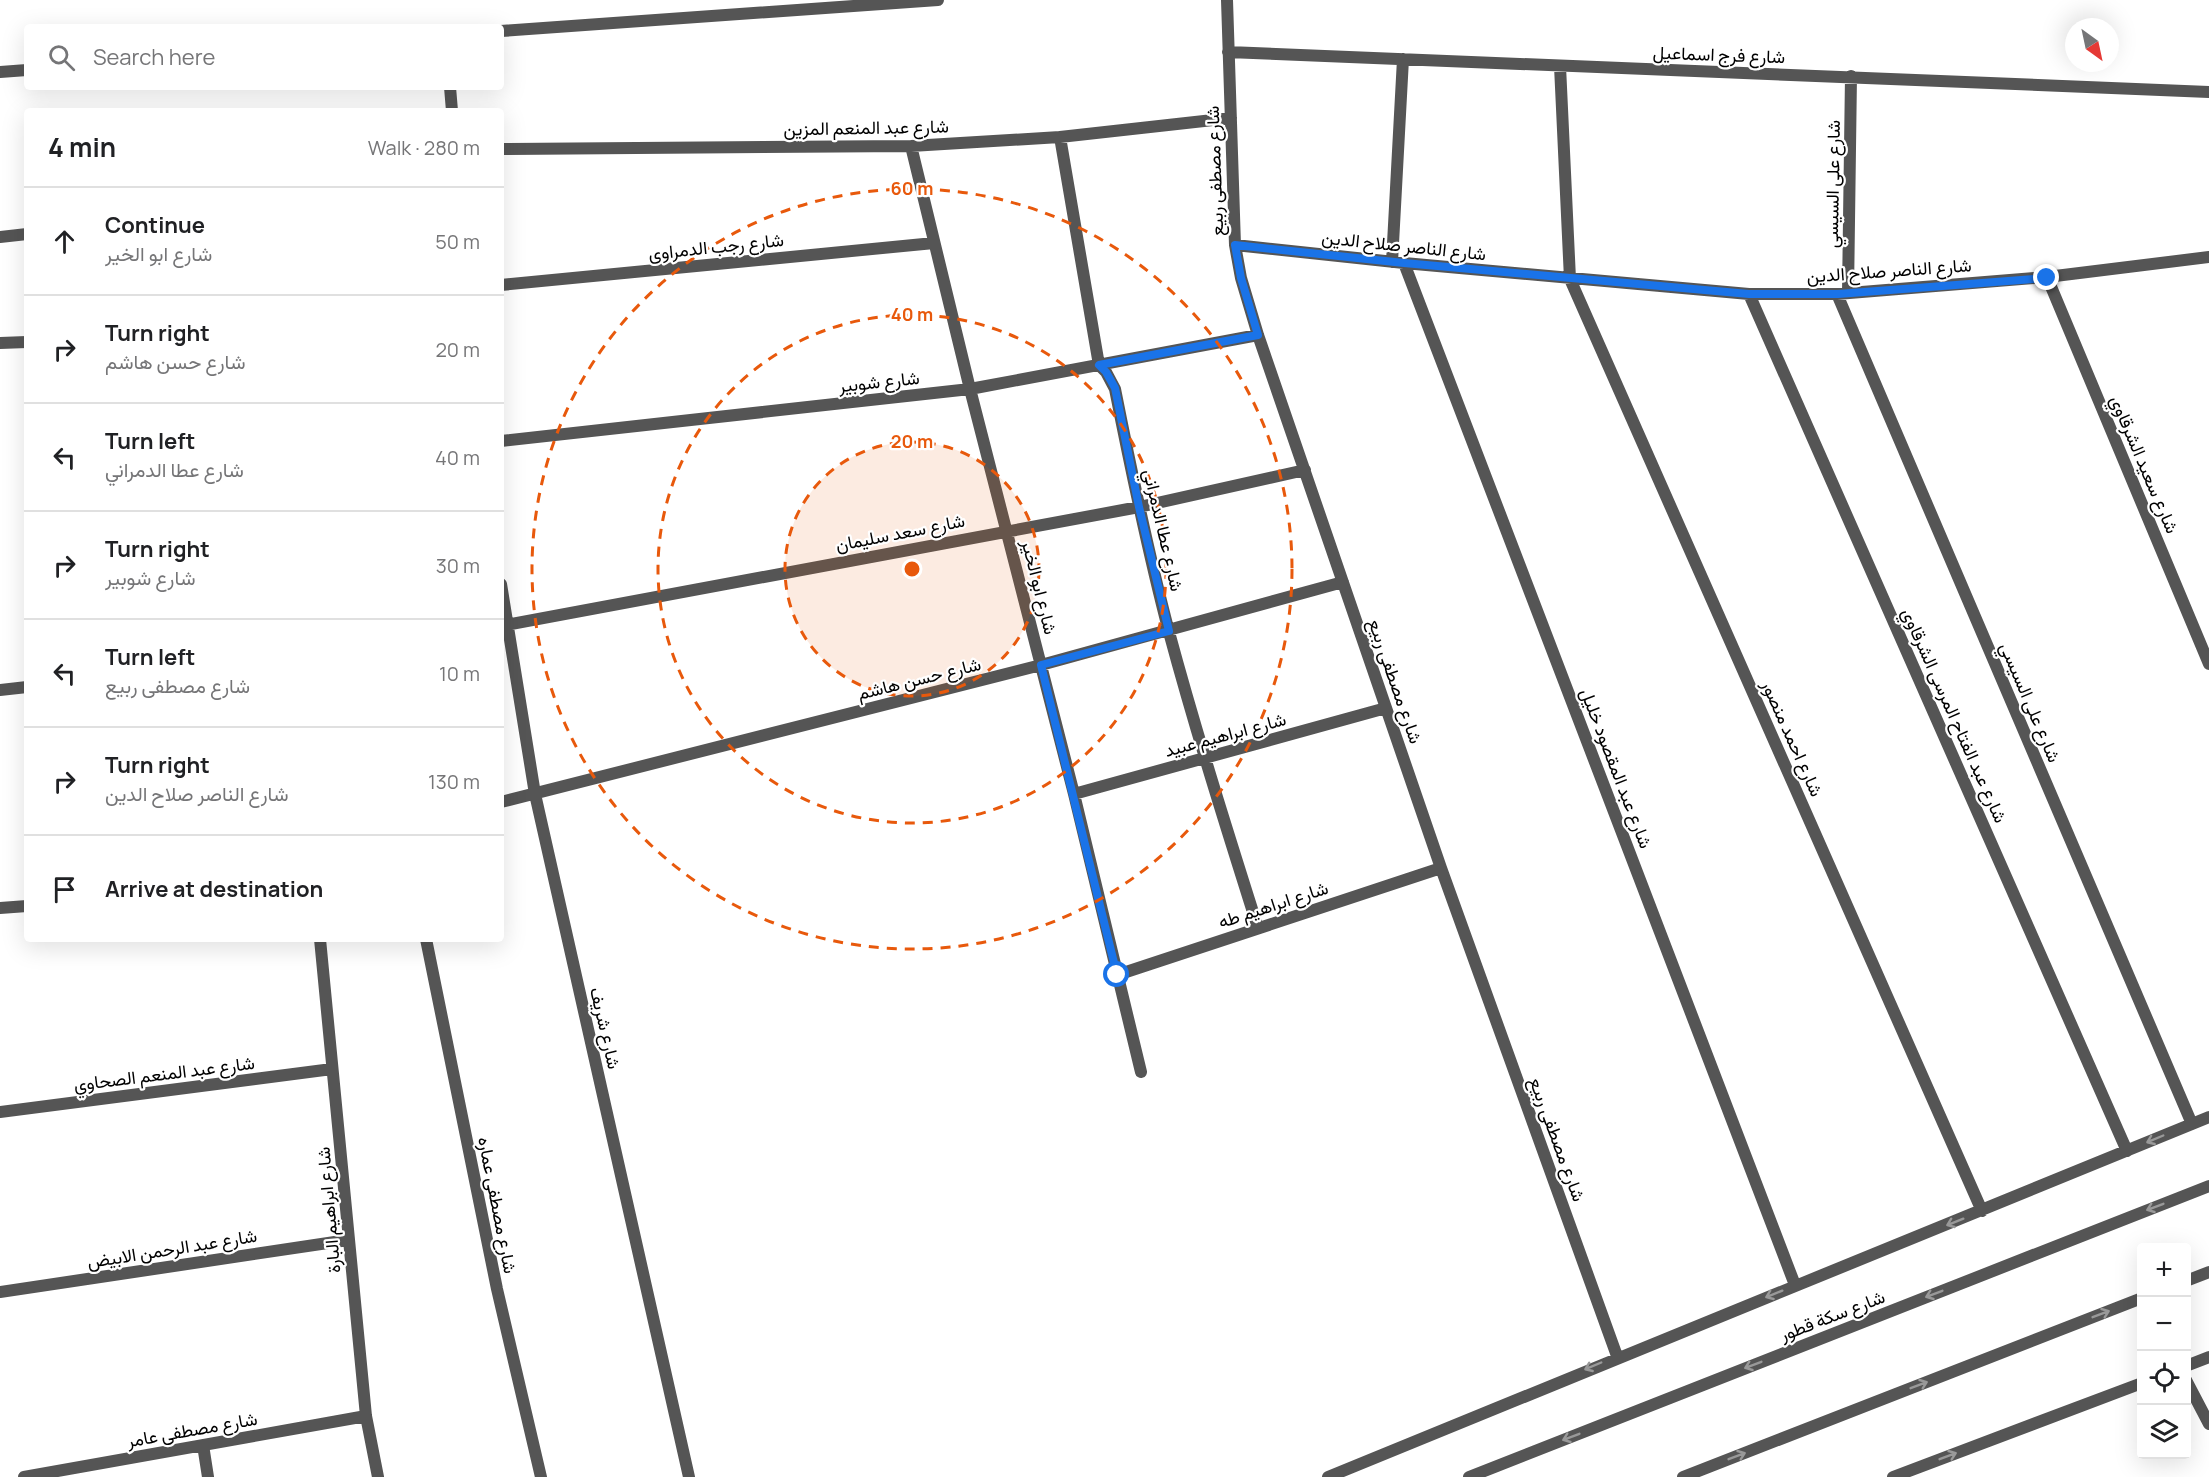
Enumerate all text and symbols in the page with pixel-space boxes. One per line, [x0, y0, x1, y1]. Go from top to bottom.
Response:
north arrow [2065, 18, 2119, 72]
search box [24, 24, 504, 90]
street label: شارع فرج اسماعيل [1652, 40, 1786, 69]
icon: search [45, 41, 78, 74]
text: Search here [93, 42, 215, 72]
street label: شارع مصطفى ربيع [1200, 105, 1229, 237]
street label: شارع عبد المنعم المزين [783, 114, 949, 141]
street label: شارع على السيسي [1819, 120, 1849, 248]
text: 4 min [48, 129, 116, 165]
text: Walk · 280 m [368, 134, 480, 161]
text: 60 m [891, 176, 933, 200]
text: Continue [105, 210, 205, 240]
street label: شارع الناصر صلاح الدين [1320, 224, 1487, 267]
icon: ahead [48, 225, 81, 258]
street label: شارع رجب الدمراوى [647, 227, 785, 266]
text: 50 m [435, 228, 480, 255]
text: شارع ابو الخير [105, 240, 212, 267]
street label: شارع الناصر صلاح الدين [1806, 252, 1972, 289]
route end [2033, 264, 2059, 290]
text: 40 m [891, 302, 933, 326]
text: Turn right [105, 318, 210, 348]
icon: right [48, 333, 81, 366]
text: 20 m [435, 336, 480, 363]
text: شارع حسن هاشم [105, 348, 246, 375]
street label: شارع شوبير [836, 365, 921, 398]
street label: شارع سعيد الشرقاوي [2101, 391, 2185, 538]
text: Turn left [105, 426, 195, 456]
text: 20 m [891, 429, 933, 453]
icon: left [48, 441, 81, 474]
text: 40 m [435, 444, 480, 471]
text: شارع عطا الدمراني [105, 456, 244, 483]
street label: شارع عطا الدمراني [1134, 466, 1190, 594]
street label: شارع سعد سليمان [833, 508, 967, 557]
text: Turn right [105, 534, 210, 564]
street label: شارع ابو الخير [1015, 536, 1063, 637]
icon: right [48, 549, 81, 582]
text: 30 m [436, 552, 480, 579]
centre of rings [902, 559, 922, 579]
text: شارع شوبير [105, 564, 195, 591]
street label: شارع عبد الفتاح المرسى الشرقاوي [1893, 604, 2013, 828]
street label: شارع مصطفى ربيع [1362, 615, 1429, 747]
street label: شارع على السيسي [1991, 638, 2067, 767]
text: Turn left [105, 642, 195, 672]
street label: شارع حسن هاشم [855, 651, 984, 706]
icon: left [48, 657, 81, 690]
text: 10 m [439, 660, 480, 687]
text: شارع مصطفى ربيع [105, 672, 250, 699]
street label: شارع احمد منصور [1755, 675, 1829, 800]
street label: شارع عبد المقصود خليل [1574, 684, 1659, 852]
street label: شارع ابراهيم عبيد [1162, 706, 1289, 763]
text: Turn right [105, 750, 210, 780]
icon: right [48, 765, 81, 798]
text: 130 m [428, 768, 480, 795]
text: شارع الناصر صلاح الدين [105, 780, 289, 807]
icon: arrive [48, 873, 81, 906]
text: Arrive at destination [105, 874, 323, 904]
street label: شارع ابراهيم طه [1215, 875, 1331, 934]
route start [1103, 961, 1129, 987]
street label: شارع شريف [584, 985, 627, 1072]
street label: شارع عبد المنعم الصحاوي [72, 1050, 256, 1100]
street label: شارع مصطفى ربيع [1523, 1074, 1592, 1205]
one-way arrow [2146, 1134, 2165, 1145]
street label: شارع مصطفى عماره [472, 1135, 523, 1276]
street label: شارع ابراهيم البارة [311, 1146, 346, 1274]
one-way arrow [2146, 1202, 2164, 1213]
one-way arrow [1946, 1217, 1965, 1228]
street label: شارع عبد الرحمن الابيض [85, 1223, 259, 1274]
map controls [2137, 1243, 2191, 1459]
button: + [2137, 1243, 2191, 1297]
street label: شارع سكة قطور [1775, 1284, 1888, 1347]
one-way arrow [1765, 1289, 1784, 1300]
one-way arrow [1925, 1289, 1944, 1300]
button: − [2137, 1297, 2191, 1351]
one-way arrow [2091, 1308, 2110, 1319]
button: locate [2137, 1351, 2191, 1405]
one-way arrow [1744, 1360, 1762, 1371]
one-way arrow [1584, 1361, 1603, 1372]
one-way arrow [1909, 1379, 1928, 1390]
button: layers [2137, 1405, 2191, 1459]
street label: شارع مصطفى عامر [124, 1406, 259, 1453]
one-way arrow [1562, 1432, 1581, 1443]
one-way arrow [1728, 1450, 1746, 1461]
one-way arrow [1938, 1450, 1957, 1461]

